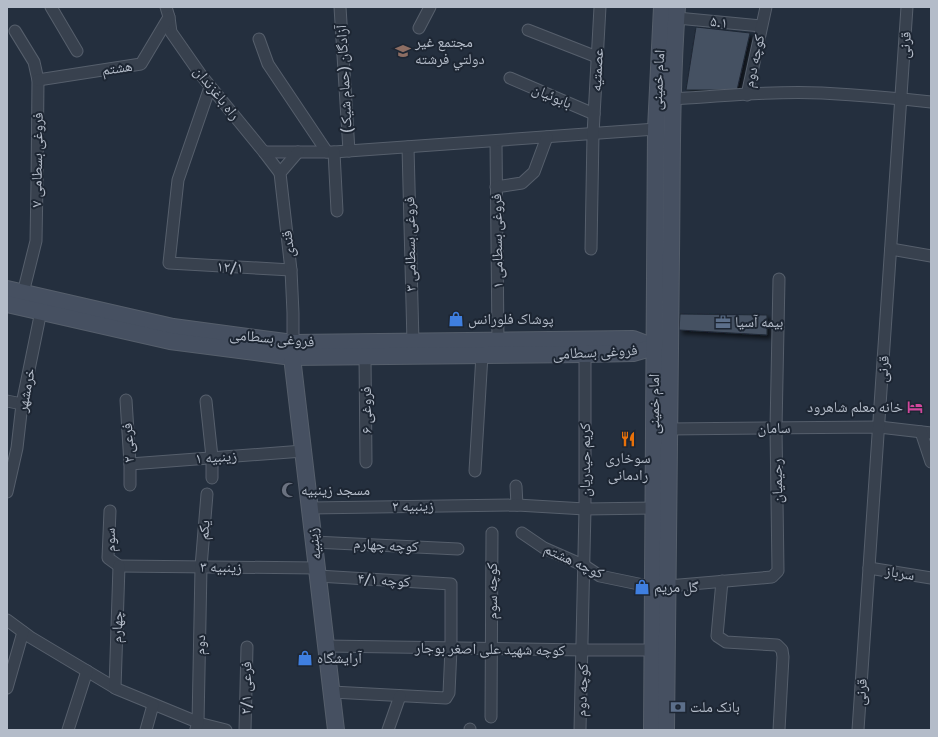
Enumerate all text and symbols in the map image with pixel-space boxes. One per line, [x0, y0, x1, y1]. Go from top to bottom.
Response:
street label: ۵.۱ [709, 12, 729, 32]
street label: آزادگان (حمام شیک) [332, 23, 357, 134]
street label: قرنی [895, 31, 916, 59]
place label: مجتمع غير دولتي فرشته [414, 33, 485, 71]
street label: کوچه دوم [740, 33, 769, 89]
school or university icon: مجتمع غير دولتي فرشته [394, 42, 412, 60]
street label: عصمتیه [587, 48, 607, 92]
street label: امام خمینی [647, 49, 670, 111]
street label: هشتم [100, 57, 134, 80]
street label: راه باغزندان [189, 62, 244, 124]
street label: بابوئیان [529, 80, 574, 113]
street label: فروغی بسطامی ۷ [27, 112, 48, 208]
street label: فروغی بسطامی ۱ [487, 193, 508, 289]
street label: فروغی بسطامی ۳ [400, 196, 421, 292]
street label: قندی [277, 229, 300, 259]
street label: ۱۲/۱ [216, 257, 244, 277]
shop icon: پوشاک فلورانس [447, 310, 465, 328]
place label: پوشاک فلورانس [468, 310, 554, 329]
office icon: بیمه آسیا [714, 313, 732, 331]
place label: بیمه آسیا [735, 313, 783, 331]
street label: فروغی بسطامی [229, 325, 315, 352]
street label: فروغی بسطامی [552, 341, 638, 364]
street label: قرنی [873, 355, 894, 383]
street label: خرمشهر [13, 366, 39, 414]
street label: امام خمینی [645, 374, 664, 434]
street label: فروغی ۶ [357, 386, 376, 434]
place label: خانه معلم شاهرود [807, 398, 903, 417]
hotel icon: خانه معلم شاهرود [906, 398, 924, 416]
street label: سامان [757, 419, 791, 438]
street label: فرعی ۲ [118, 422, 139, 464]
street label: کریم حیدریان [576, 423, 595, 497]
restaurant icon: سوخاری رادمانی [619, 430, 637, 448]
street label: زینبیه ۱ [194, 447, 238, 467]
place label: سوخاری رادمانی [605, 449, 651, 485]
street label: رحیمیان [768, 458, 787, 504]
mosque icon: مسجد زینبیه [280, 481, 298, 499]
place label: مسجد زینبیه [301, 481, 370, 499]
street label: زینبیه ۲ [392, 497, 434, 515]
street label: یکم [194, 519, 215, 541]
street label: سوم [101, 527, 120, 552]
street label: زینبیه [303, 527, 325, 561]
street label: کوچه چهارم [353, 534, 419, 557]
street label: کوچه هشتم [541, 539, 607, 584]
street label: زینبیه ۳ [200, 558, 242, 576]
street label: کوچه سوم [483, 562, 502, 620]
street label: سرباز [883, 562, 916, 584]
street label: کوچه ۴/۱ [357, 569, 411, 591]
shop icon: گل مریم [633, 578, 651, 596]
place label: گل مریم [654, 578, 699, 597]
street label: چهارم [107, 610, 128, 643]
street label: دوم [191, 635, 210, 655]
street label: کوچه شهید علی اصغر بوجار [414, 639, 565, 660]
shop icon: آرایشگاه [296, 649, 314, 667]
place label: آرایشگاه [317, 649, 363, 667]
street label: فرعی ۲/۱ [237, 661, 256, 715]
street label: کوچه دوم [572, 663, 593, 717]
street label: قرنی [851, 678, 872, 706]
bank icon: بانک ملت [669, 698, 687, 716]
place label: بانک ملت [690, 698, 740, 716]

